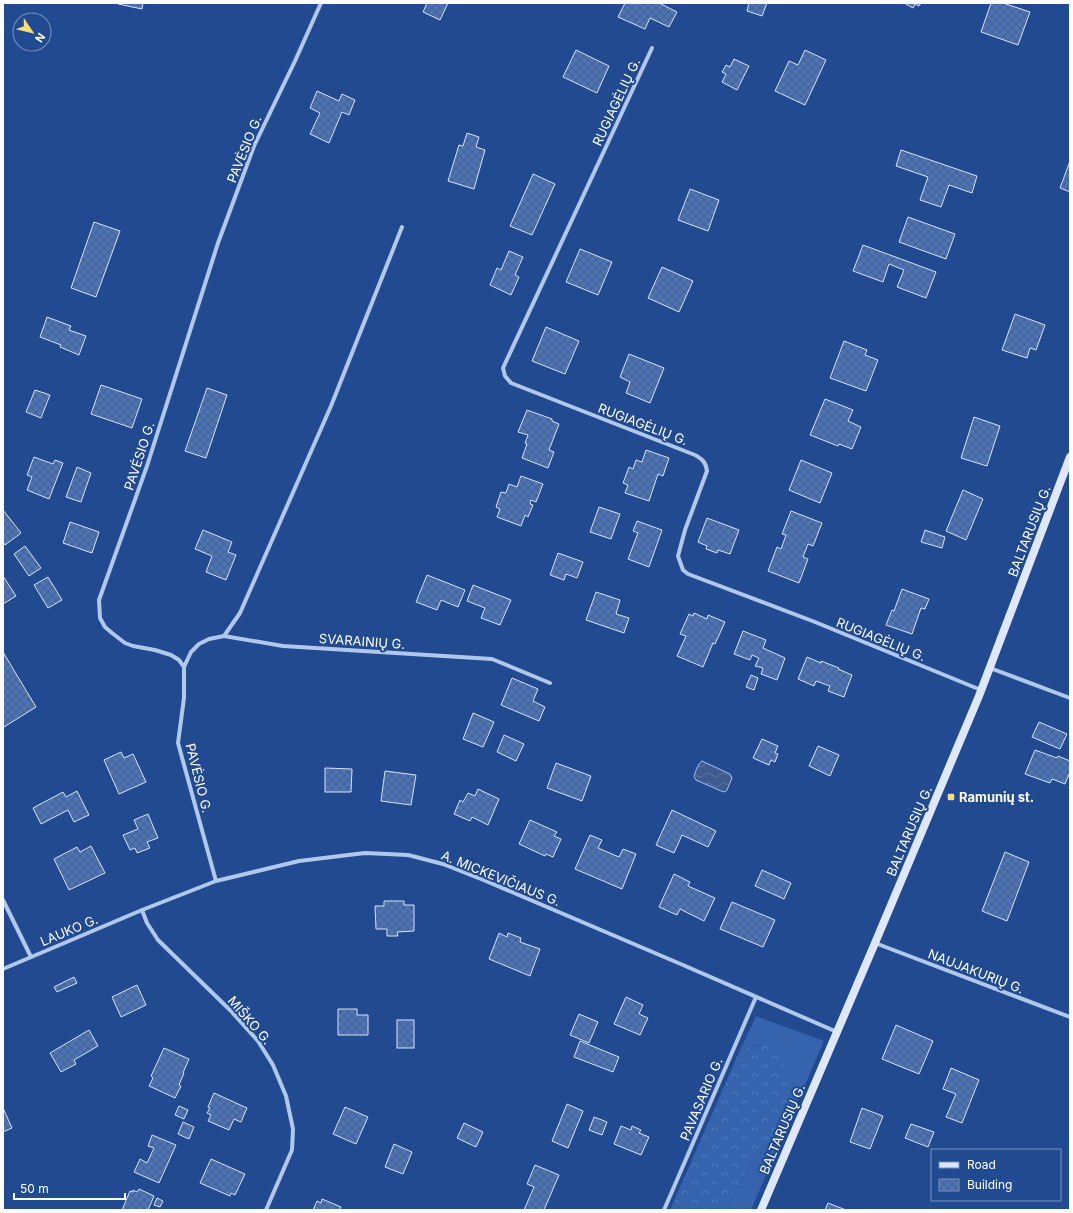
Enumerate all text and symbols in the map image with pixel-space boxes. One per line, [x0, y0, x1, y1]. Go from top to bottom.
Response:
north arrow [12, 12, 52, 52]
text: N [32, 30, 48, 45]
street label: RUGIAGĖLIŲ G. [589, 56, 643, 148]
street label: PAVĖSIO G. [223, 113, 265, 185]
street label: RUGIAGĖLIŲ G. [596, 400, 690, 448]
street label: PAVĖSIO G. [120, 420, 158, 492]
street label: BALTARUSIŲ G. [1004, 483, 1054, 579]
street label: RUGIAGĖLIŲ G. [834, 614, 928, 664]
street label: SVARAINIŲ G. [318, 630, 406, 652]
street label: PAVĖSIO G. [183, 742, 215, 814]
street label: BALTARUSIŲ G. [883, 783, 935, 879]
place label: Ramunių st. [959, 789, 1034, 805]
marker: Ramunių st. [946, 792, 956, 802]
street label: A. MICKEVIČIAUS G. [439, 847, 563, 909]
street label: LAUKO G. [38, 911, 100, 949]
street label: NAUJAKURIŲ G. [926, 945, 1026, 997]
street label: MIŠKO G. [225, 993, 275, 1047]
street label: PAVASARIO G. [676, 1055, 726, 1143]
street label: BALTARUSIŲ G. [756, 1081, 808, 1177]
legend [931, 1149, 1061, 1201]
text: Road [967, 1157, 996, 1172]
scale bar [14, 1175, 125, 1201]
text: Building [967, 1177, 1012, 1192]
text: 50 m [20, 1181, 49, 1196]

